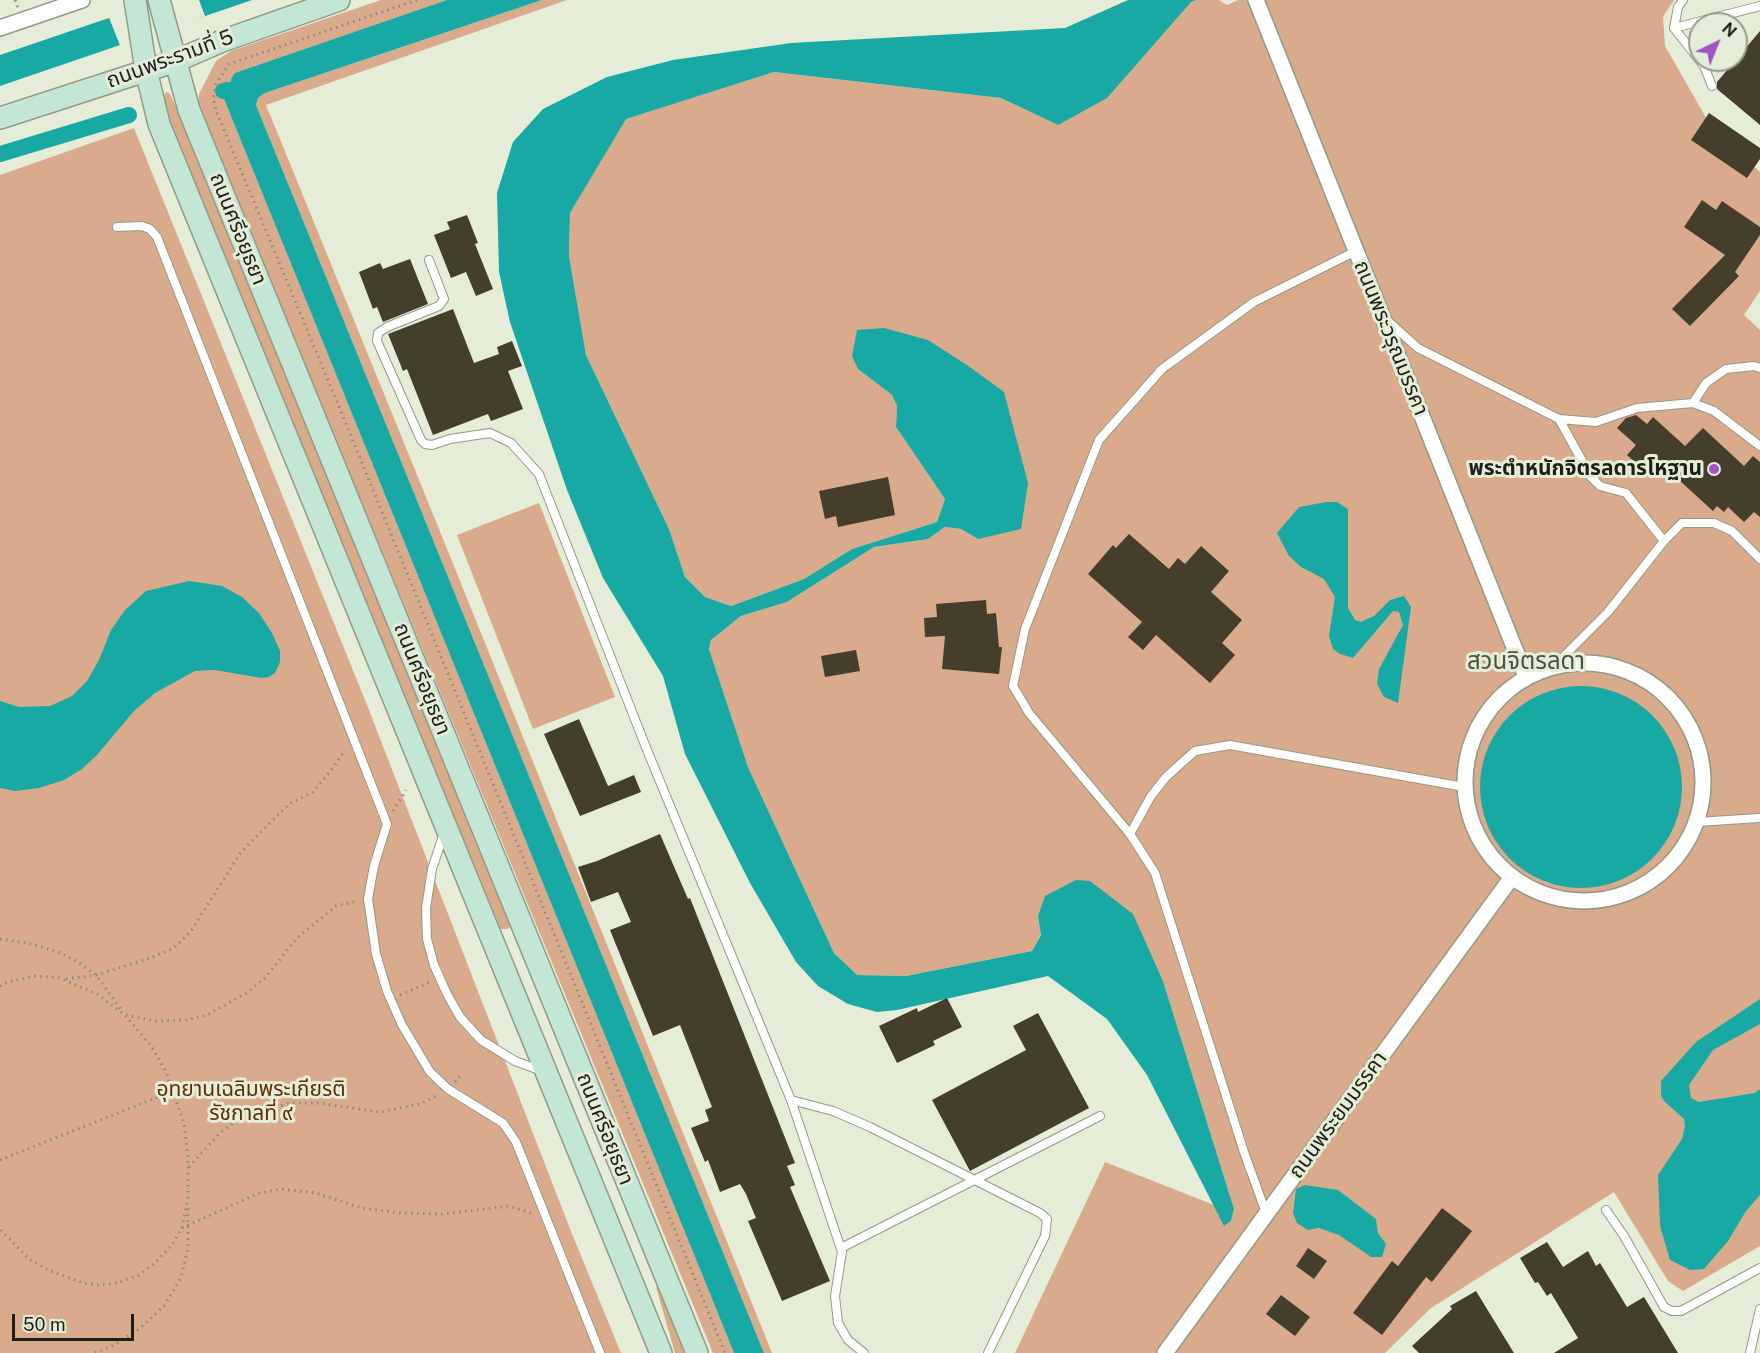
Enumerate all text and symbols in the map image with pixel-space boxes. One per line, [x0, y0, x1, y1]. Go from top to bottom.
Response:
north arrow [1688, 12, 1748, 72]
text: N [1718, 19, 1740, 41]
street label: ถนนพระรามที่ 5 [103, 24, 237, 94]
street label: ถนนศรีอยุธยา [204, 169, 272, 289]
street label: ถนนพระวรุณมรรคา [1348, 257, 1434, 419]
place label: พระตำหนักจิตรลดารโหฐาน [1468, 456, 1702, 482]
marker: พระตำหนักจิตรลดารโหฐาน [1707, 462, 1721, 476]
street label: ถนนศรีอยุธยา [388, 619, 456, 739]
district label: สวนจิตรลดา [1467, 648, 1585, 676]
street label: ถนนพระยมมรรคา [1284, 1047, 1392, 1183]
street label: ถนนศรีอยุธยา [571, 1069, 639, 1189]
park label: อุทยานเฉลิมพระเกียรติ รัชกาลที่ ๙ [156, 1077, 346, 1127]
scale bar [15, 1302, 136, 1340]
text: 50 m [23, 1314, 66, 1335]

